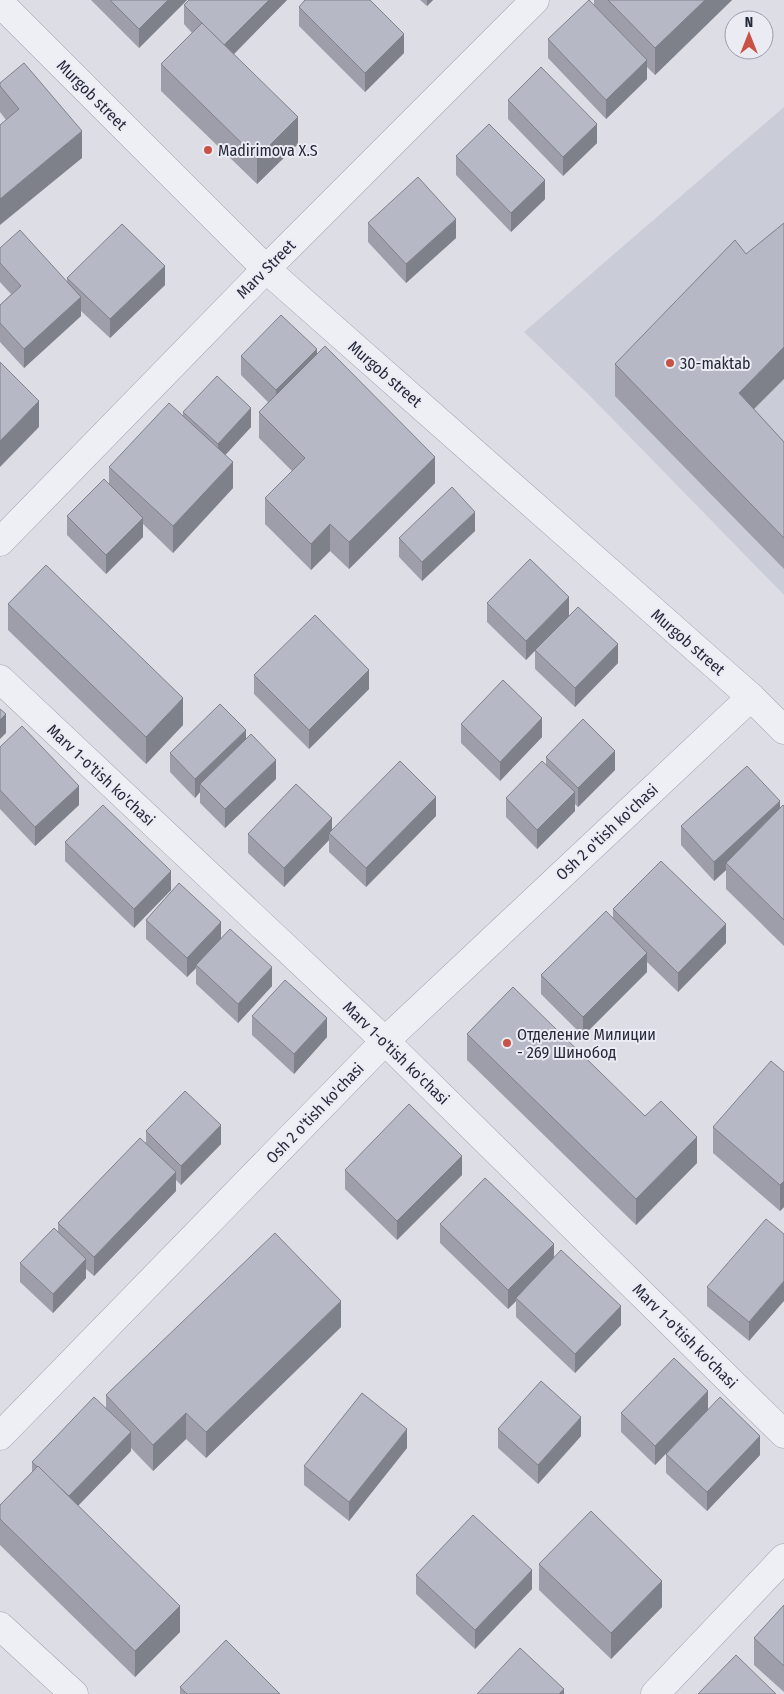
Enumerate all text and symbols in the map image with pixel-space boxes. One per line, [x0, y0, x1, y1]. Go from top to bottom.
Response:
north arrow [724, 10, 774, 60]
text: N [745, 14, 753, 31]
street label: Murgob street [53, 56, 132, 135]
place label: Madirimova X.S [218, 141, 318, 160]
marker: Madirimova X.S [202, 144, 214, 156]
street label: Marv Street [233, 235, 300, 302]
street label: Murgob street [344, 337, 426, 412]
place label: 30-maktab [680, 354, 751, 373]
marker: 30-maktab [664, 357, 676, 369]
street label: Murgob street [647, 605, 729, 680]
street label: Marv 1-o'tish ko'chasi [43, 720, 159, 830]
street label: Osh 2 o'tish ko'chasi [552, 780, 662, 884]
street label: Marv 1-o'tish ko'chasi [339, 997, 453, 1109]
place label: Отделение Милиции - 269 Шинобод [517, 1025, 656, 1062]
marker: Отделение Милиции - 269 Шинобод [501, 1037, 513, 1049]
street label: Osh 2 o'tish ko'chasi [262, 1059, 368, 1167]
street label: Marv 1-o'tish ko'chasi [629, 1280, 741, 1392]

